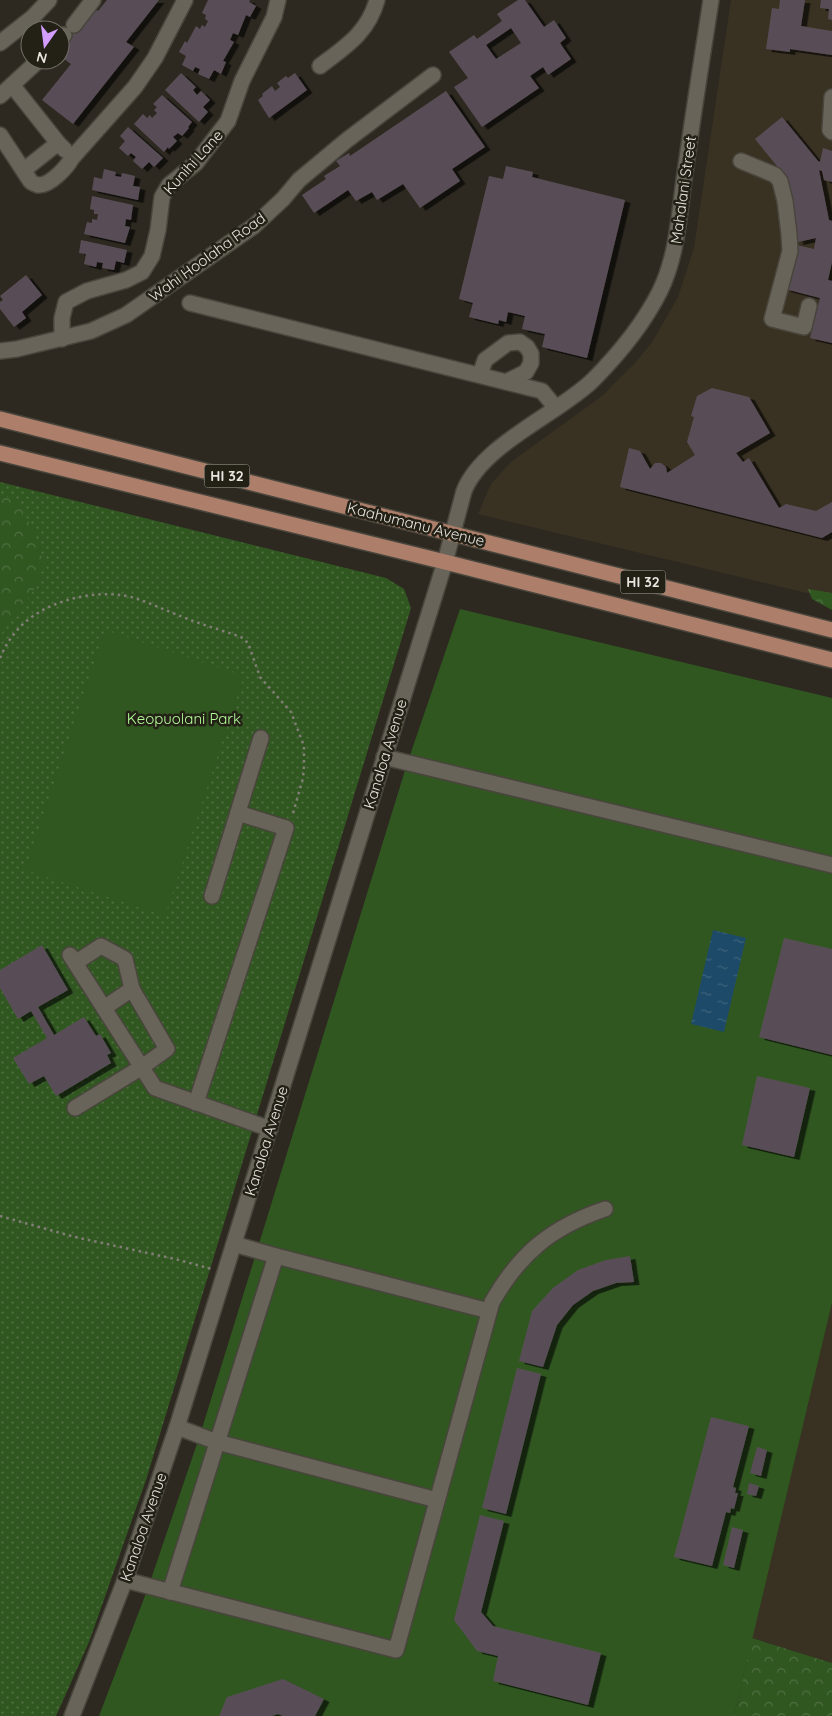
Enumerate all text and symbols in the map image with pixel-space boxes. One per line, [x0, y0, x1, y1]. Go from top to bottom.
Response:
north arrow [20, 20, 70, 70]
text: N [35, 48, 49, 68]
street label: Kunihi Lane [159, 126, 227, 198]
street label: Mahalani Street [666, 135, 700, 245]
street label: Wahi Hoolaha Road [145, 208, 269, 306]
road number: HI 32 [204, 464, 250, 488]
street label: Kaahumanu Avenue [345, 498, 487, 550]
road number: HI 32 [620, 570, 666, 594]
street label: Kanaloa Avenue [359, 697, 411, 811]
park label: Keopuolani Park [127, 709, 241, 728]
street label: Kanaloa Avenue [240, 1084, 292, 1198]
street label: Kanaloa Avenue [115, 1470, 171, 1584]

